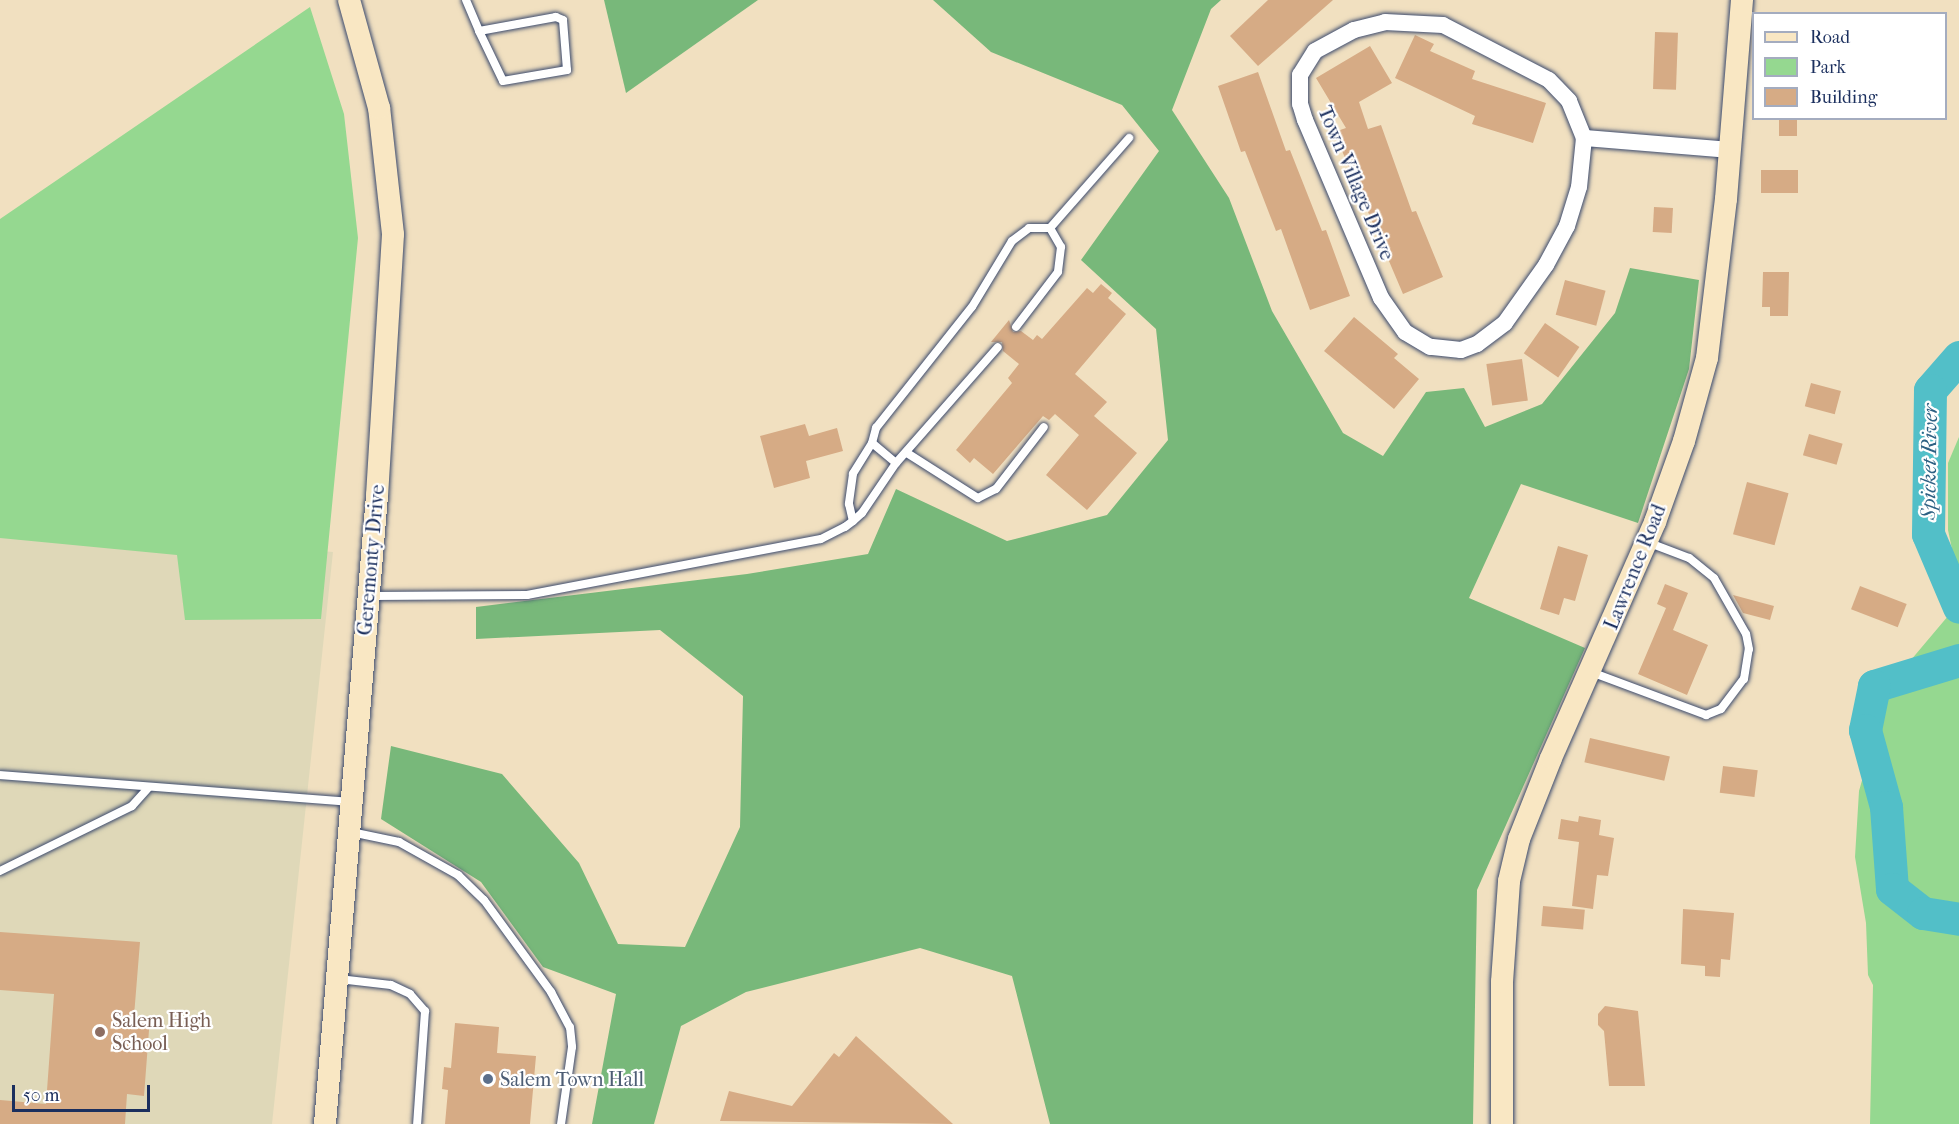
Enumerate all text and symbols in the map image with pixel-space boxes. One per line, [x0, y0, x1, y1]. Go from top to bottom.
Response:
legend [1752, 12, 1947, 120]
text: Road [1810, 27, 1850, 48]
text: Park [1810, 57, 1846, 78]
text: Building [1810, 87, 1877, 108]
street label: Town Village Drive [1313, 102, 1399, 264]
water label: Spicket River [1915, 404, 1943, 520]
street label: Geremonty Drive [352, 484, 390, 636]
street label: Lawrence Road [1599, 501, 1671, 633]
place label: Salem High School [112, 1008, 211, 1055]
marker: Salem High School [93, 1025, 107, 1039]
place label: Salem Town Hall [500, 1067, 644, 1091]
marker: Salem Town Hall [481, 1072, 495, 1086]
scale bar [15, 1073, 153, 1111]
text: 50 m [23, 1085, 59, 1106]

